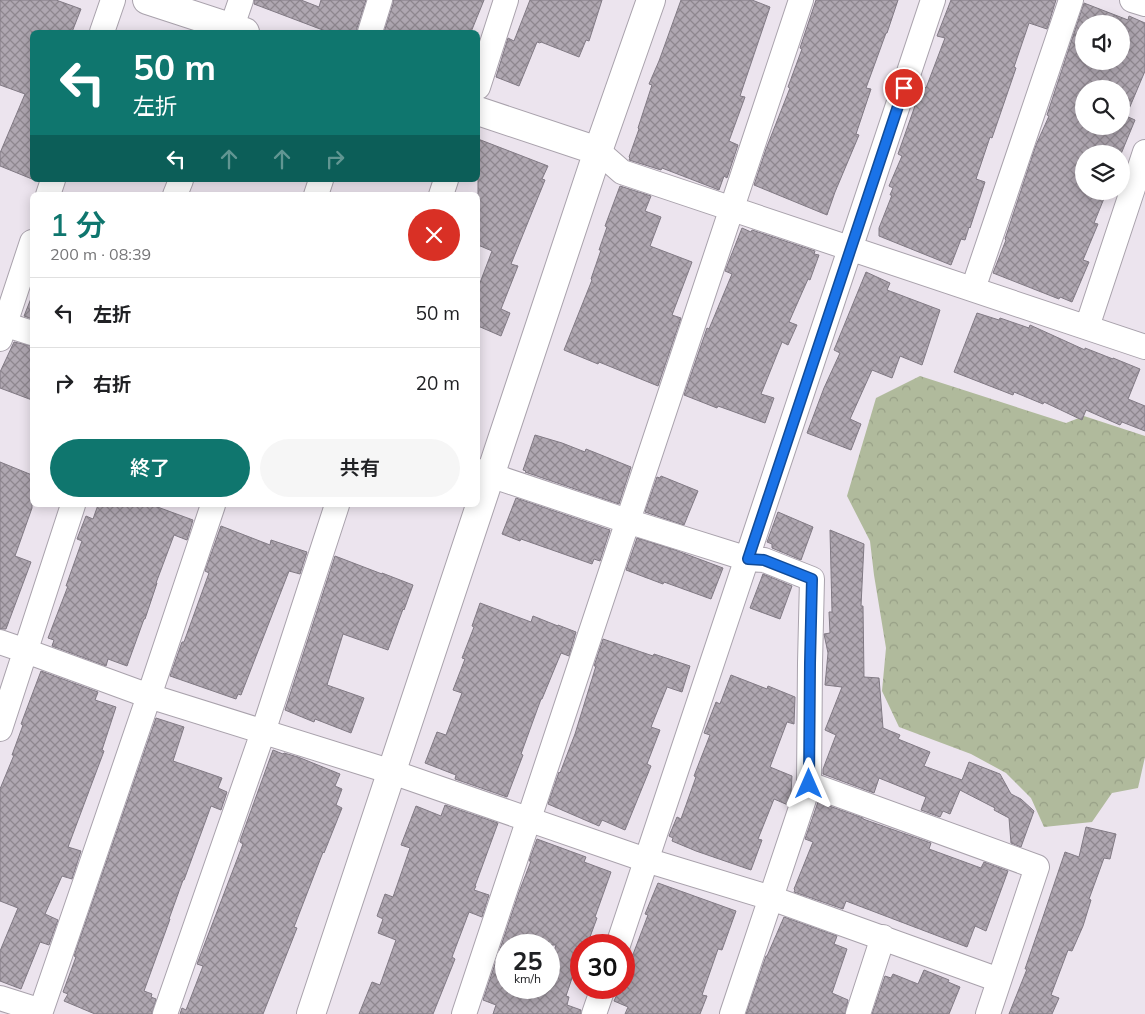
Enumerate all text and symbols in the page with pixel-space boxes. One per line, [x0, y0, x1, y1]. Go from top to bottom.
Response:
map controls [1075, 15, 1130, 200]
button: sound [1075, 15, 1130, 70]
text: 50 m [133, 45, 216, 89]
icon: left [50, 50, 115, 115]
pin [883, 67, 925, 109]
icon: arrive [890, 74, 918, 102]
button: search [1075, 80, 1130, 135]
text: 左折 [133, 92, 177, 120]
icon: left [162, 145, 190, 173]
icon: ahead [215, 145, 243, 173]
icon: ahead [268, 145, 296, 173]
icon: right [321, 145, 349, 173]
button: layers [1075, 145, 1130, 200]
text: 1 分 [50, 206, 106, 244]
button: close [408, 209, 460, 261]
text: 200 m · 08:39 [50, 244, 151, 264]
icon: left [50, 299, 78, 327]
text: 50 m [416, 301, 460, 325]
text: 左折 [93, 302, 131, 326]
icon: right [50, 369, 78, 397]
text: 20 m [416, 371, 460, 395]
text: 右折 [93, 372, 131, 396]
button: 終了 [50, 439, 250, 497]
button: 共有 [260, 439, 460, 497]
position arrow [782, 757, 834, 809]
speed limit sign: 30 [570, 934, 635, 999]
text: 25 [512, 945, 543, 976]
text: km/h [514, 971, 541, 986]

